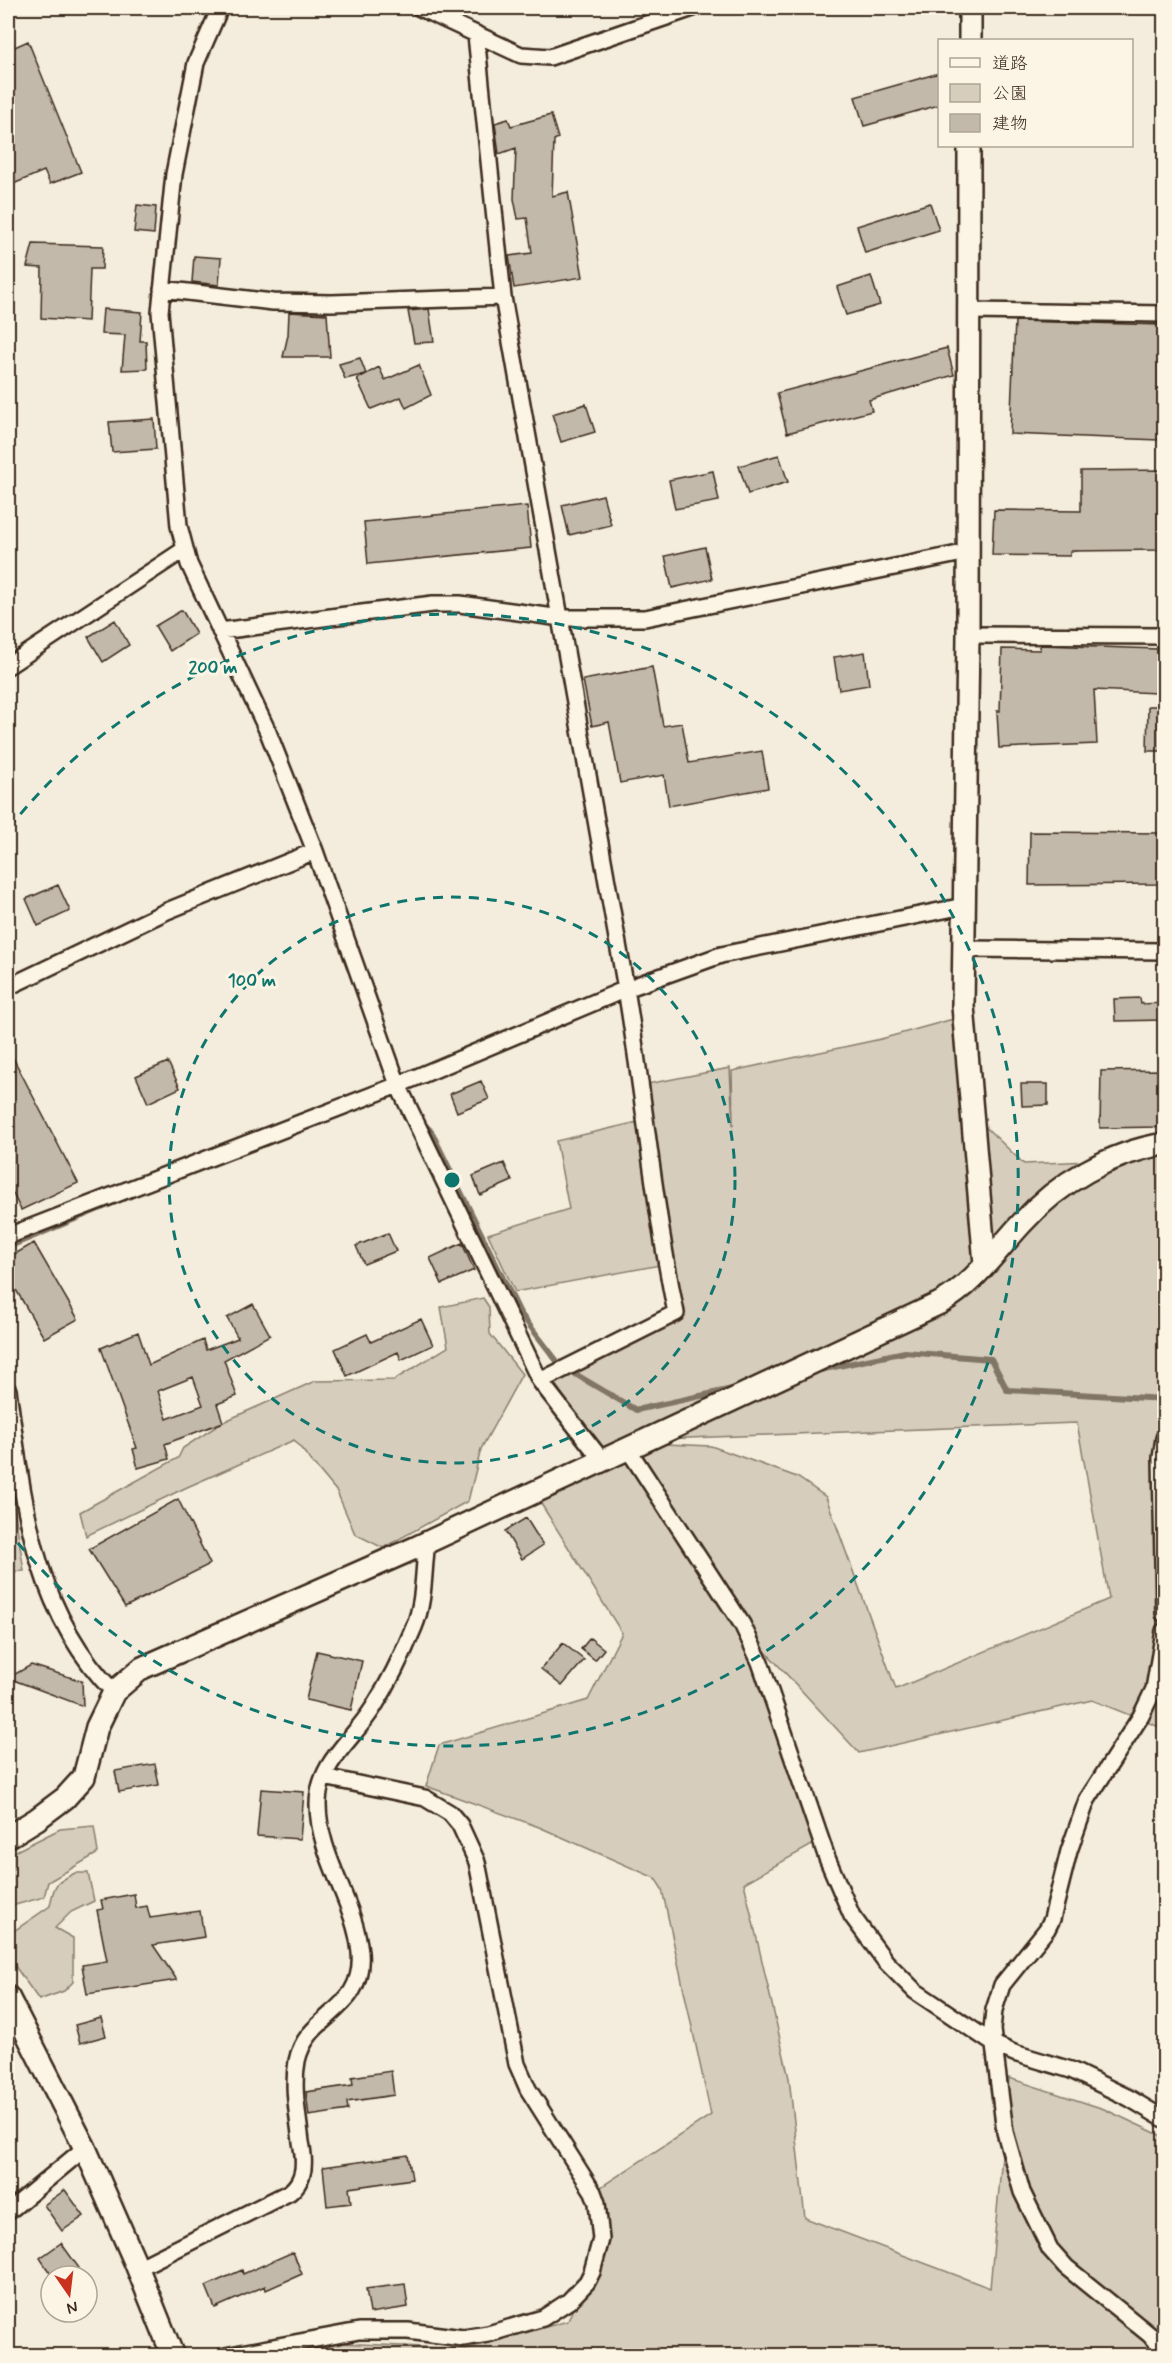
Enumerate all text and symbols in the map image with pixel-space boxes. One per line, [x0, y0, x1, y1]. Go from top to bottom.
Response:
legend [938, 39, 1133, 147]
text: 道路 [992, 52, 1028, 76]
text: 公園 [992, 82, 1028, 106]
text: 建物 [992, 112, 1028, 136]
text: 200 m [188, 656, 238, 680]
text: 100 m [228, 969, 276, 993]
centre of rings [442, 1170, 462, 1190]
north arrow [39, 2264, 99, 2324]
text: N [65, 2296, 80, 2319]

